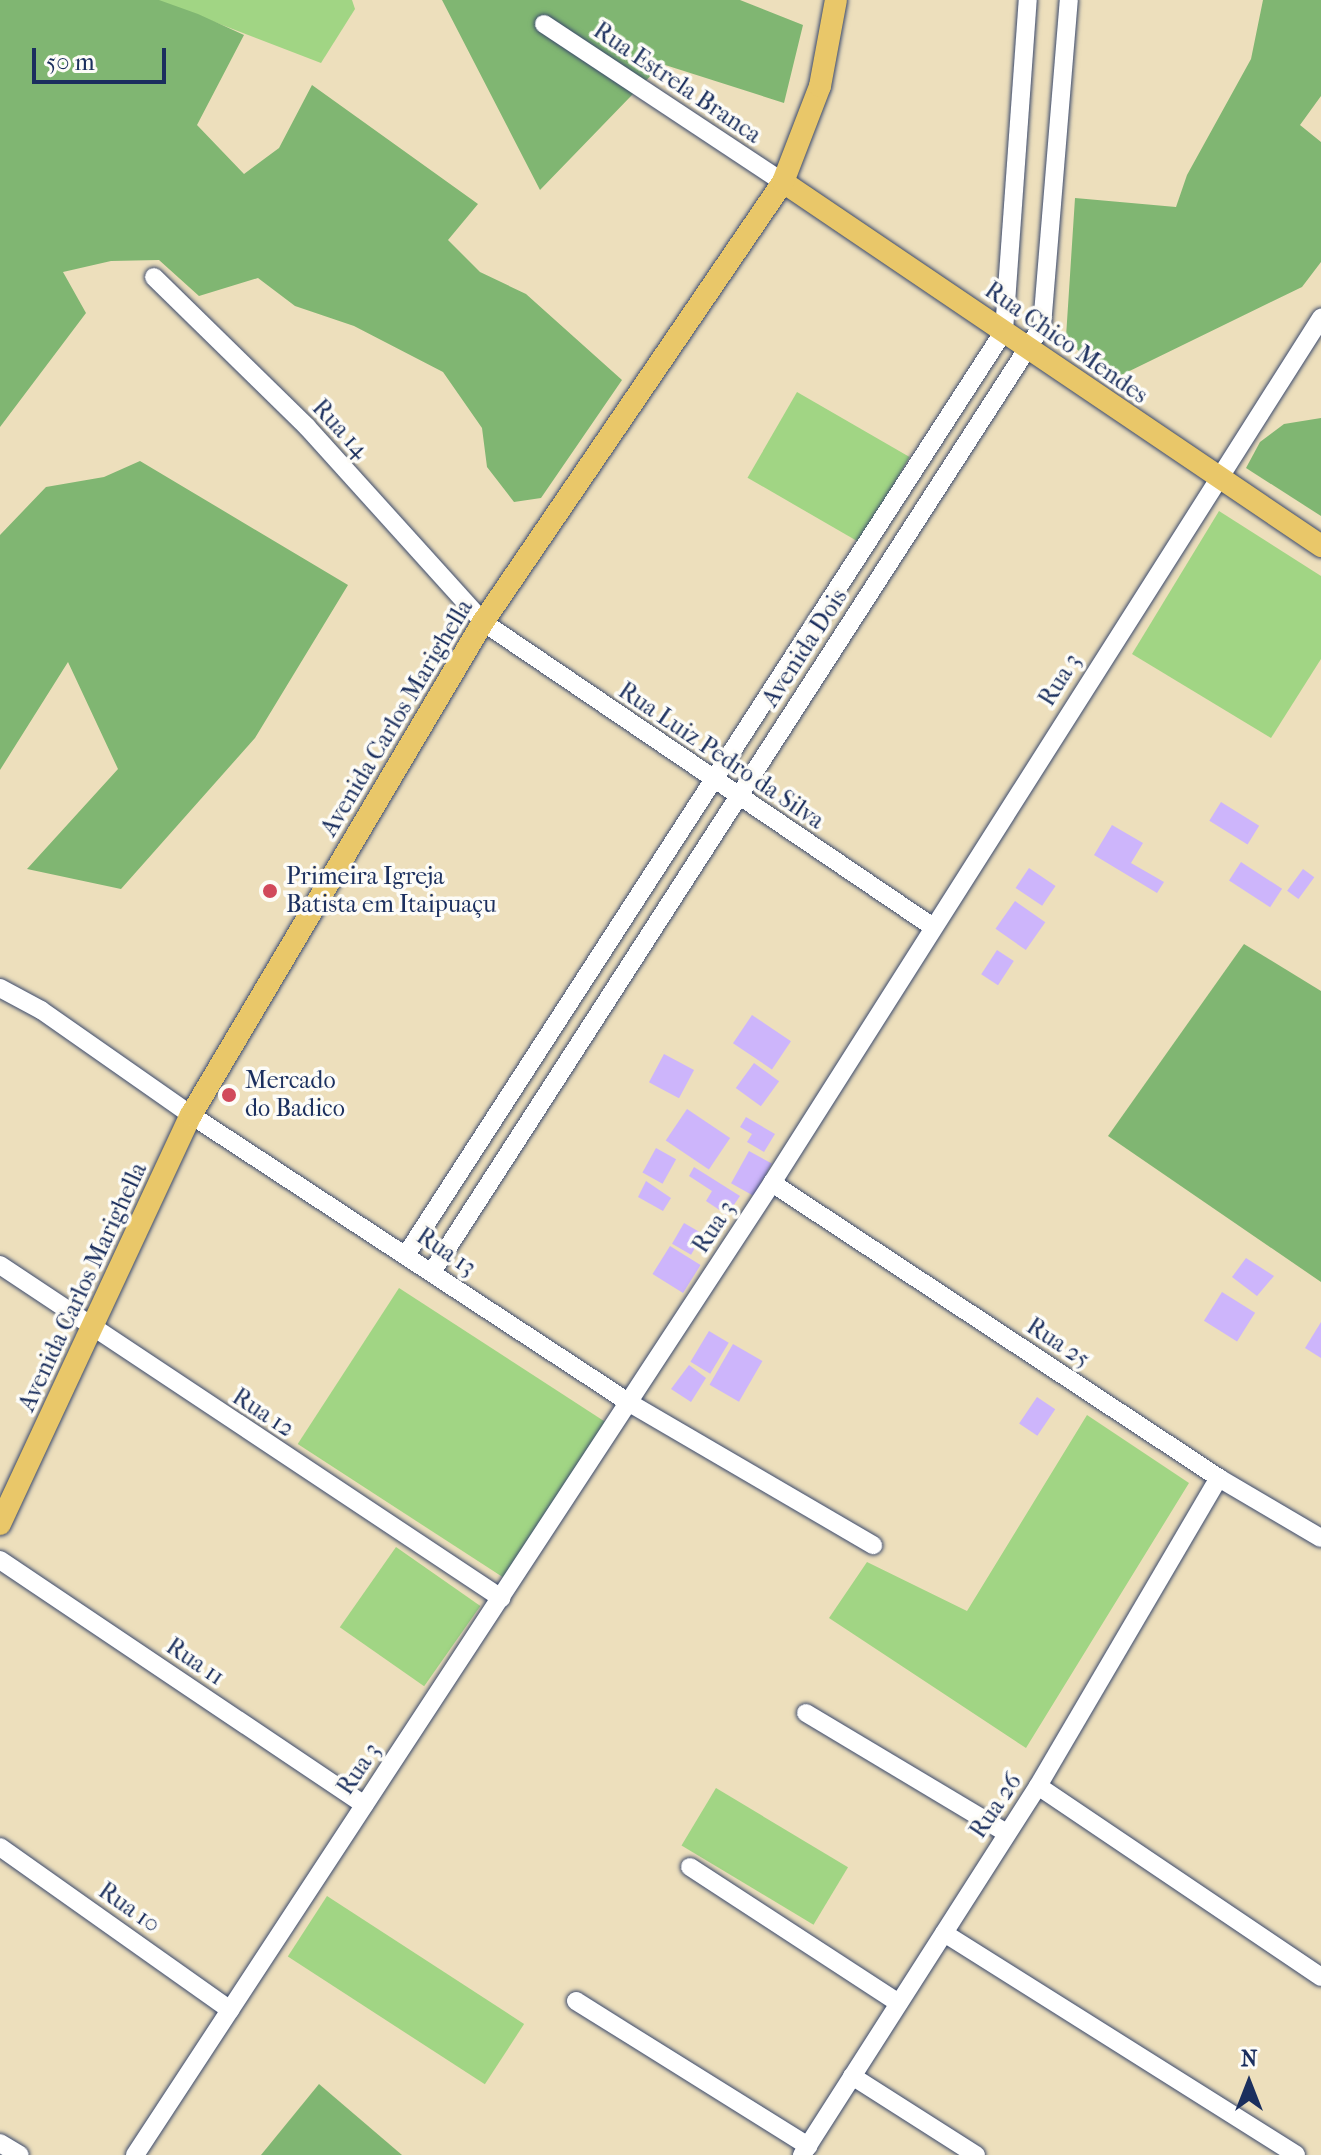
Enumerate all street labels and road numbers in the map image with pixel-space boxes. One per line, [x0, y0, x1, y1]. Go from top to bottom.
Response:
street label: Rua Estrela Branca [588, 16, 766, 150]
street label: Rua Chico Mendes [979, 276, 1153, 410]
street label: Rua 14 [306, 394, 374, 464]
street label: Avenida Dois [756, 584, 854, 712]
street label: Avenida Carlos Marighella [315, 594, 479, 842]
street label: Rua 3 [1033, 648, 1087, 712]
street label: Rua Luiz Pedro da Silva [613, 676, 829, 836]
street label: Avenida Carlos Marighella [13, 1158, 153, 1416]
street label: Rua 3 [686, 1195, 742, 1259]
street label: Rua 13 [411, 1222, 481, 1282]
street label: Rua 25 [1021, 1312, 1095, 1374]
street label: Rua 12 [227, 1382, 299, 1444]
street label: Rua 11 [160, 1632, 230, 1692]
street label: Rua 3 [331, 1737, 387, 1801]
street label: Rua 26 [964, 1768, 1028, 1844]
street label: Rua 10 [93, 1877, 165, 1939]

